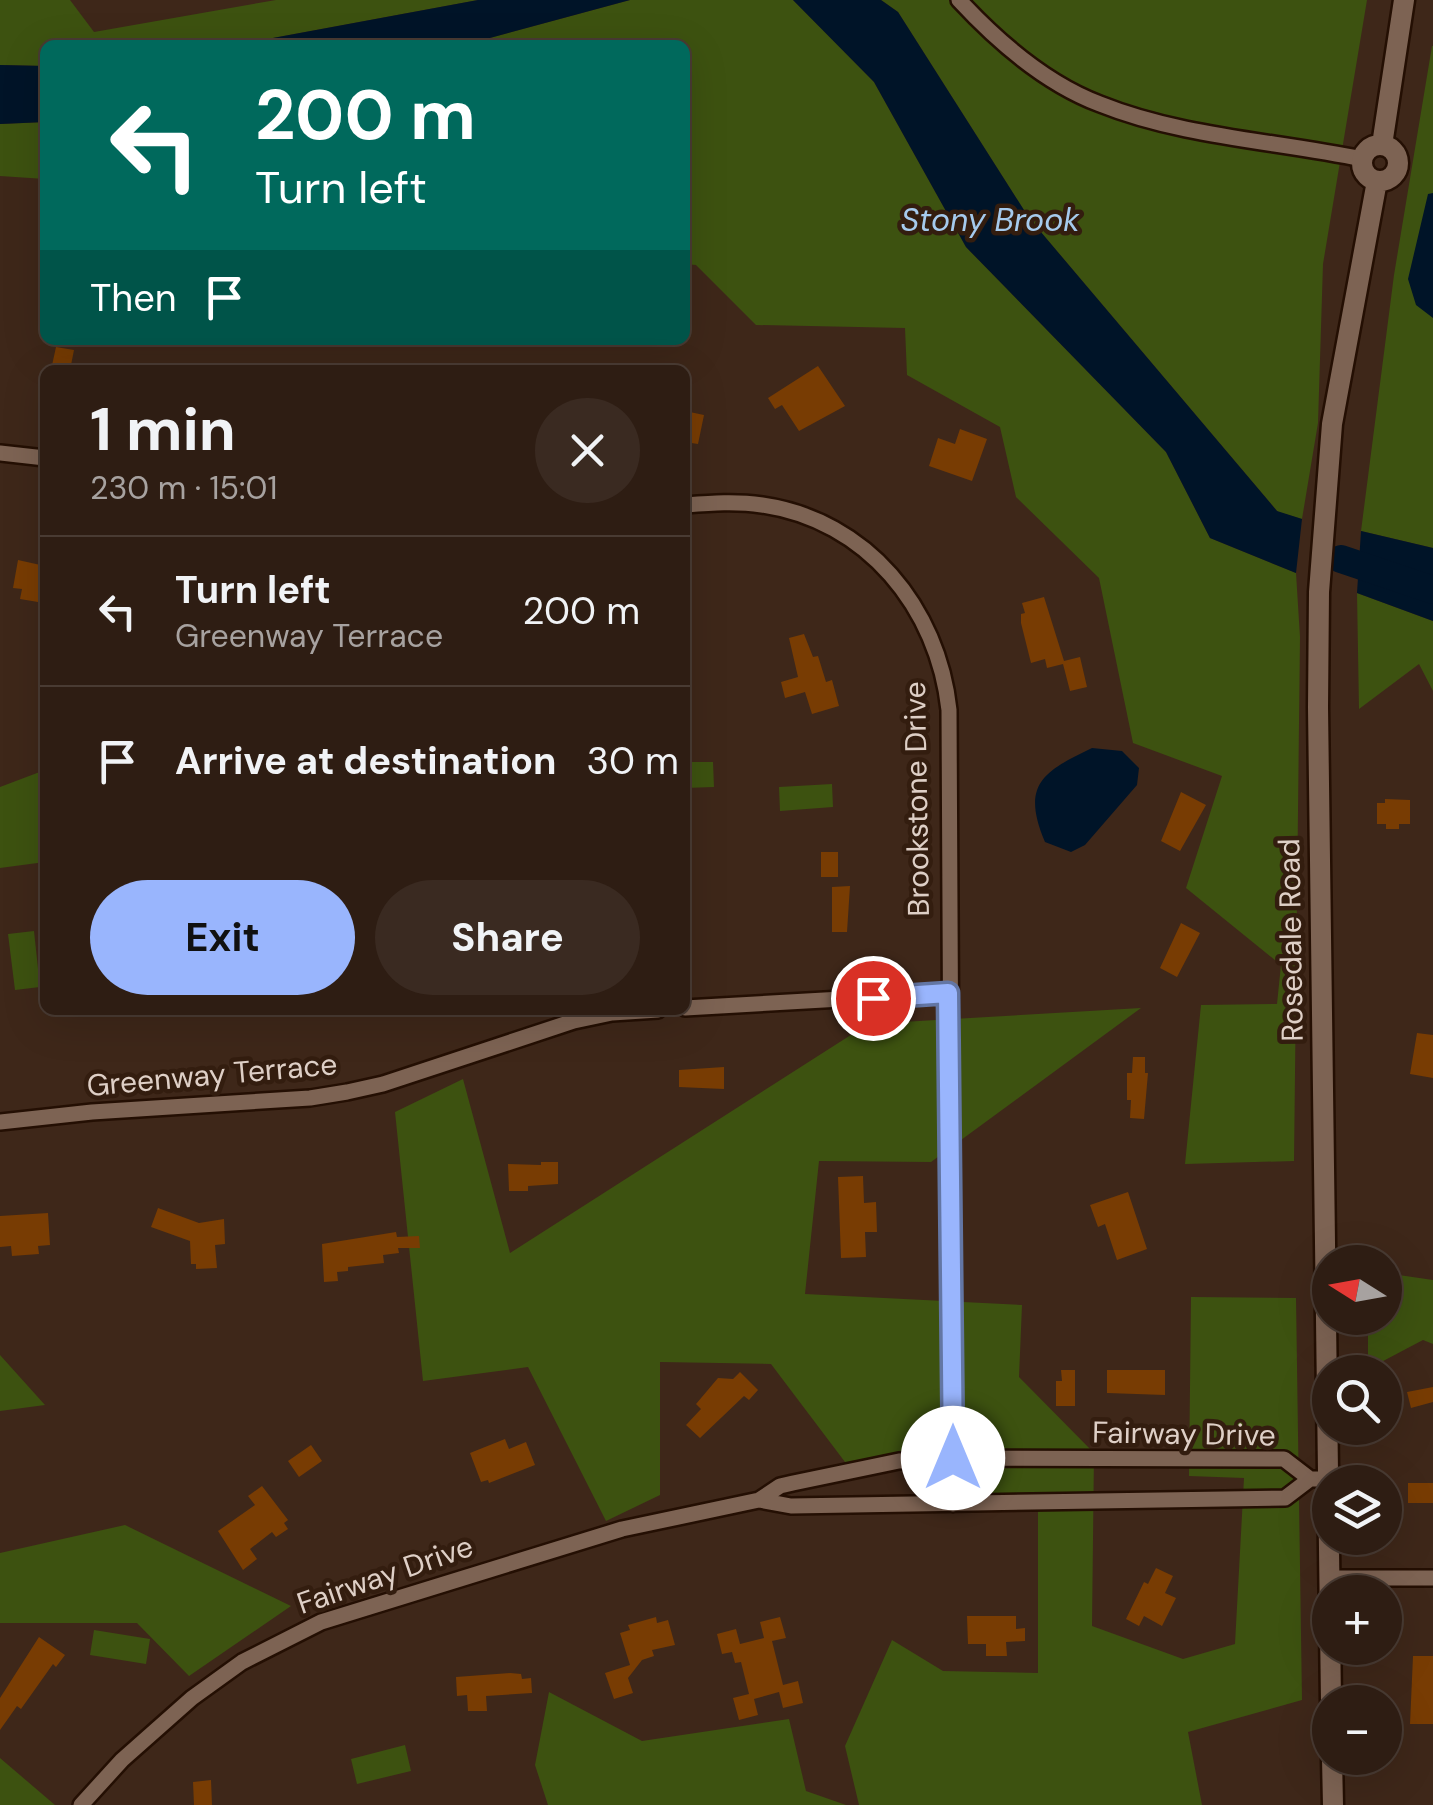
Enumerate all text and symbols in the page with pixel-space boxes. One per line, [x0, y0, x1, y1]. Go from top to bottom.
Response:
text: 200 m [255, 70, 476, 161]
icon: left [90, 80, 220, 210]
text: Turn left [255, 158, 427, 217]
water label: Stony Brook [900, 199, 1080, 241]
icon: arrive [197, 270, 252, 325]
text: Then [90, 273, 177, 323]
text: 1 min [90, 390, 236, 469]
button: close [535, 398, 640, 503]
text: 230 m · 15:01 [90, 467, 277, 509]
text: Turn left [175, 565, 331, 615]
icon: left [90, 584, 145, 639]
text: 200 m [523, 586, 640, 636]
text: Greenway Terrace [175, 615, 443, 657]
street label: Brookstone Drive [895, 681, 938, 917]
icon: arrive [90, 734, 145, 789]
text: Arrive at destination [175, 736, 557, 786]
text: 30 m [587, 736, 679, 786]
street label: Rosedale Road [1269, 838, 1312, 1042]
button: Exit [90, 880, 355, 995]
button: Share [375, 880, 640, 995]
pin [831, 956, 916, 1041]
icon: arrive [846, 971, 901, 1026]
street label: Greenway Terrace [85, 1044, 339, 1105]
north arrow [1312, 1245, 1402, 1335]
map controls [1312, 1245, 1402, 1775]
button: search [1312, 1355, 1402, 1445]
position arrow [901, 1406, 1005, 1510]
street label: Fairway Drive [1092, 1412, 1276, 1455]
button: layers [1312, 1465, 1402, 1555]
street label: Fairway Drive [292, 1526, 478, 1623]
button: + [1312, 1575, 1402, 1665]
button: − [1312, 1685, 1402, 1775]

